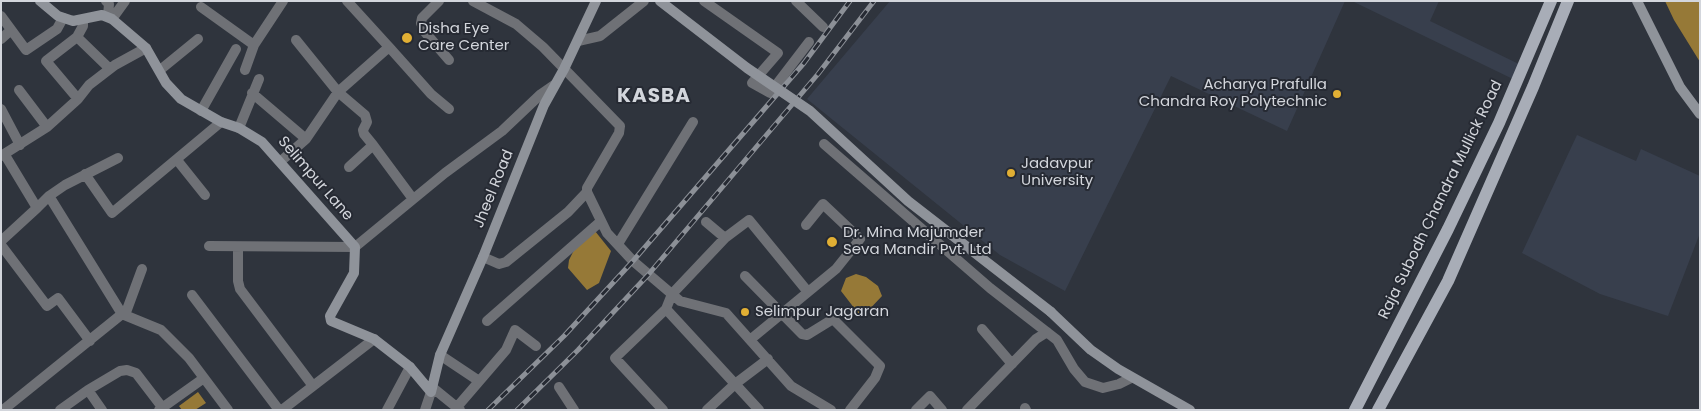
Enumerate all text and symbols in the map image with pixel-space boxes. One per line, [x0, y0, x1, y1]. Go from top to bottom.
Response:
place label: Disha Eye Care Center [418, 20, 509, 55]
marker: Disha Eye Care Center [400, 31, 414, 45]
place label: Acharya Prafulla Chandra Roy Polytechnic [1139, 76, 1327, 111]
street label: Raja Subodh Chandra Mullick Road [1375, 78, 1507, 322]
district label: KASBA [616, 85, 692, 109]
marker: Acharya Prafulla Chandra Roy Polytechnic [1331, 88, 1343, 100]
street label: Selimpur Lane [274, 133, 356, 225]
street label: Jheel Road [470, 147, 518, 231]
place label: Jadavpur University [1021, 155, 1093, 190]
marker: Jadavpur University [1005, 167, 1017, 179]
place label: Dr. Mina Majumder Seva Mandir Pvt. Ltd [843, 224, 992, 259]
marker: Dr. Mina Majumder Seva Mandir Pvt. Ltd [825, 235, 839, 249]
place label: Selimpur Jagaran [755, 303, 889, 321]
marker: Selimpur Jagaran [739, 306, 751, 318]

